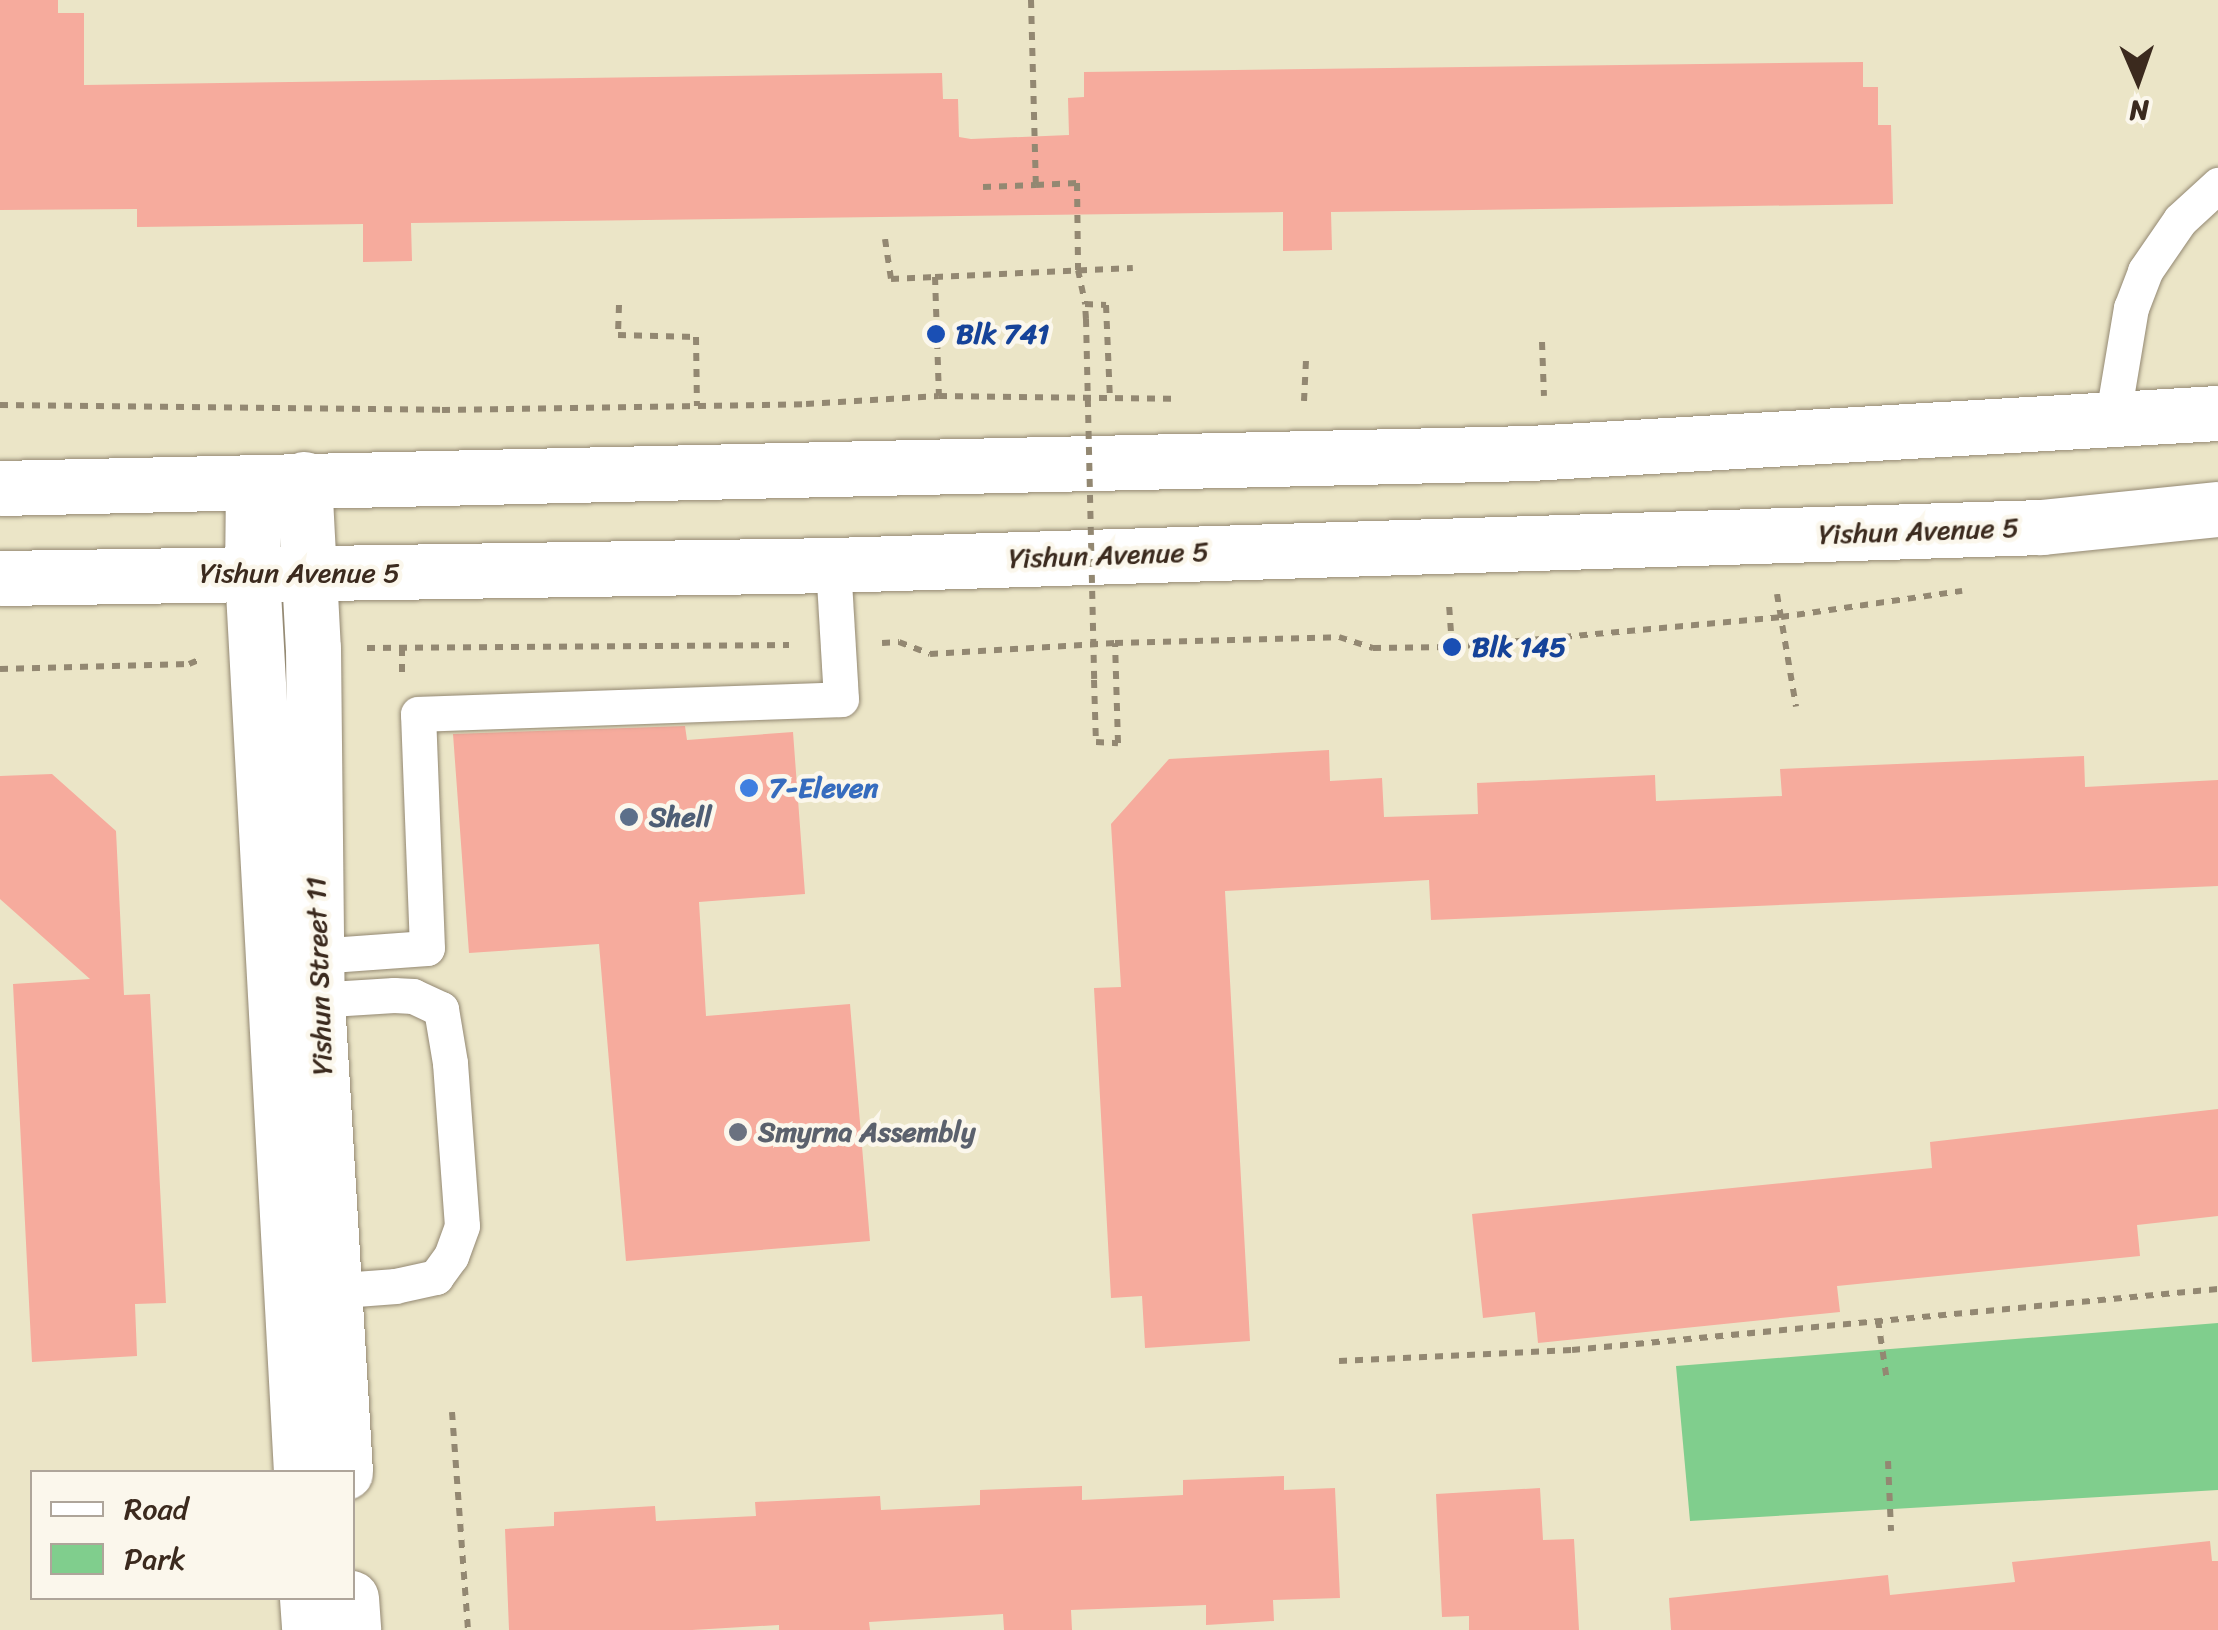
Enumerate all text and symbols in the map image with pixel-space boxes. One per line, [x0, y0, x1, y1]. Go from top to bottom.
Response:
north arrow [2088, 30, 2188, 130]
text: N [2129, 86, 2150, 135]
place label: Blk 741 [956, 317, 1049, 351]
marker: Blk 741 [925, 323, 947, 345]
street label: Yishun Avenue 5 [1818, 511, 2020, 551]
street label: Yishun Avenue 5 [1008, 535, 1210, 575]
street label: Yishun Avenue 5 [200, 556, 400, 590]
place label: Blk 145 [1472, 630, 1566, 664]
marker: Blk 145 [1441, 636, 1463, 658]
place label: 7-Eleven [769, 771, 879, 805]
marker: 7-Eleven [738, 777, 760, 799]
place label: Shell [649, 800, 712, 834]
marker: Shell [618, 806, 640, 828]
street label: Yishun Street 11 [299, 876, 339, 1076]
place label: Smyrna Assembly [758, 1115, 977, 1149]
marker: Smyrna Assembly [727, 1121, 749, 1143]
legend [30, 1470, 355, 1600]
text: Road [124, 1482, 188, 1536]
text: Park [124, 1532, 186, 1586]

